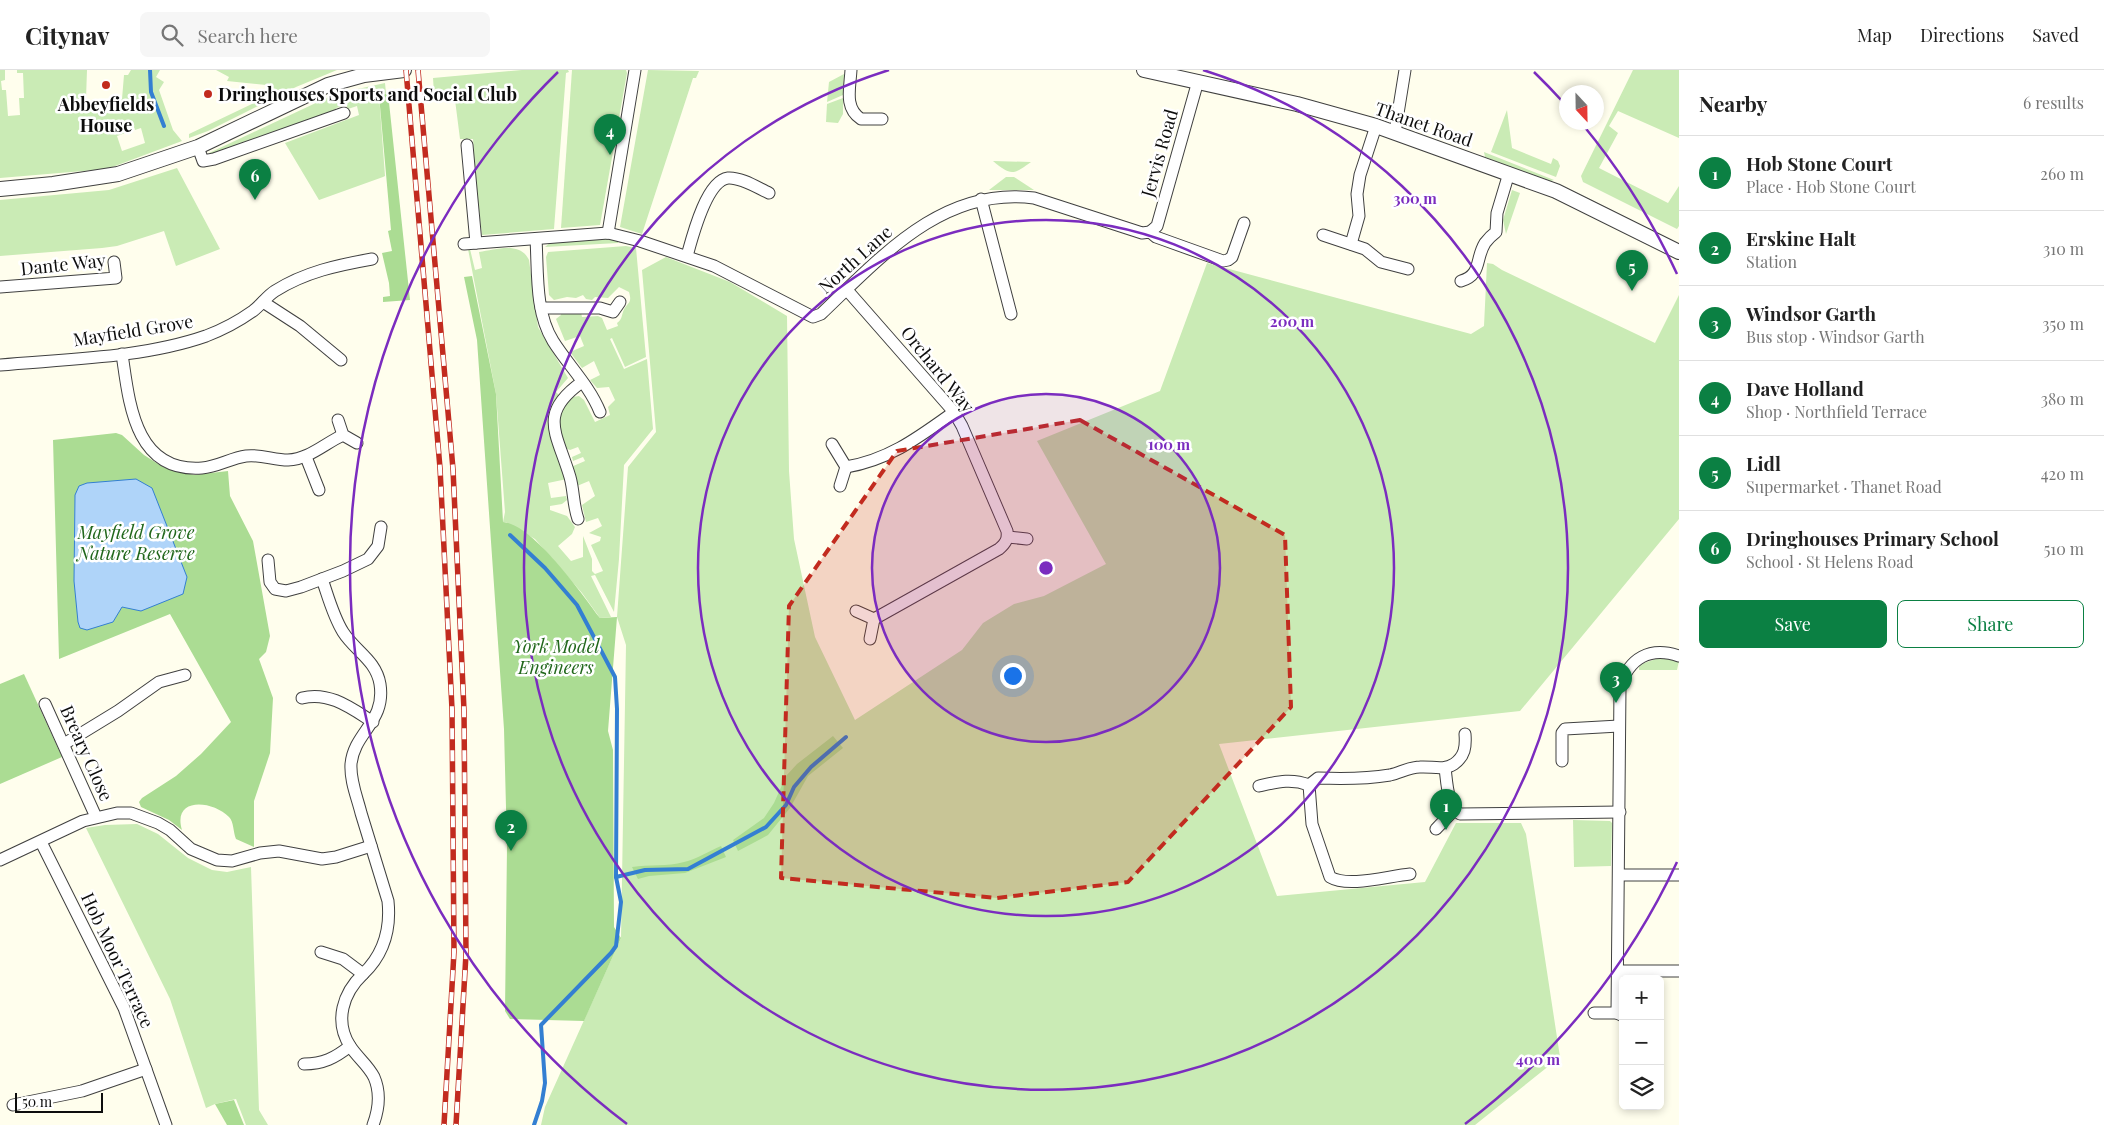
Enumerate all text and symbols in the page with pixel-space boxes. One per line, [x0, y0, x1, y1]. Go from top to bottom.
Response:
search box [140, 12, 490, 57]
text: Citynav [25, 19, 110, 51]
icon: search [158, 21, 186, 49]
text: Search here [198, 22, 298, 48]
text: Map [1857, 23, 1892, 47]
text: Directions [1920, 23, 2004, 47]
text: Saved [2032, 23, 2079, 47]
marker: Abbeyfields House [100, 79, 112, 91]
place label: Dringhouses Sports and Social Club [218, 82, 517, 106]
north arrow [1559, 85, 1604, 130]
marker: Dringhouses Sports and Social Club [202, 88, 214, 100]
text: Nearby [1699, 89, 1768, 117]
place label: Abbeyfields House [57, 92, 154, 137]
text: 6 results [2023, 92, 2084, 113]
street label: Thanet Road [1372, 96, 1477, 152]
street label: Jervis Road [1135, 106, 1183, 201]
pin: 4 [594, 114, 626, 155]
text: Hob Stone Court [1746, 150, 1892, 176]
pin: 6 [239, 159, 271, 200]
text: 1 [1712, 163, 1718, 184]
text: 260 m [2040, 163, 2084, 184]
text: Place · Hob Stone Court [1746, 176, 1916, 197]
text: 300 m [1393, 188, 1437, 208]
street label: North Lane [813, 220, 897, 298]
text: Erskine Halt [1746, 225, 1856, 251]
text: 2 [1711, 238, 1719, 259]
text: 310 m [2043, 238, 2084, 259]
street label: Dante Way [19, 248, 107, 280]
pin: 5 [1616, 250, 1648, 291]
text: Station [1746, 251, 1797, 272]
text: Windsor Garth [1746, 300, 1876, 326]
street label: Mayfield Grove [71, 309, 195, 351]
text: 200 m [1270, 311, 1315, 331]
text: 3 [1711, 313, 1719, 334]
text: 350 m [2042, 313, 2084, 334]
street label: Orchard Way [896, 321, 980, 417]
text: Bus stop · Windsor Garth [1746, 326, 1925, 347]
text: Dave Holland [1746, 375, 1864, 401]
text: 4 [1711, 388, 1719, 409]
text: 380 m [2041, 388, 2084, 409]
text: Shop · Northfield Terrace [1746, 401, 1927, 422]
text: 100 m [1148, 434, 1191, 454]
text: Lidl [1746, 450, 1781, 476]
text: 5 [1711, 463, 1719, 484]
text: 420 m [2041, 463, 2084, 484]
text: Supermarket · Thanet Road [1746, 476, 1942, 497]
park label: Mayfield Grove Nature Reserve [75, 520, 195, 565]
text: Dringhouses Primary School [1746, 525, 1999, 551]
text: 6 [1711, 538, 1719, 559]
text: 510 m [2044, 538, 2084, 559]
text: School · St Helens Road [1746, 551, 1914, 572]
centre of rings [1037, 559, 1055, 577]
button: Save [1699, 600, 1887, 648]
button: Share [1897, 600, 2084, 648]
park label: York Model Engineers [513, 634, 600, 679]
pin: 3 [1600, 662, 1632, 703]
your location [1000, 663, 1026, 689]
street label: Breary Close [55, 701, 119, 805]
pin: 1 [1430, 789, 1462, 830]
pin: 2 [495, 810, 527, 851]
street label: Hob Moor Terrace [76, 888, 160, 1032]
map controls [1619, 975, 1664, 1110]
button: + [1619, 975, 1664, 1020]
button: − [1619, 1020, 1664, 1065]
text: 400 m [1516, 1049, 1561, 1069]
button: layers [1619, 1065, 1664, 1110]
scale bar [15, 1090, 102, 1113]
text: 50 m [22, 1092, 52, 1111]

